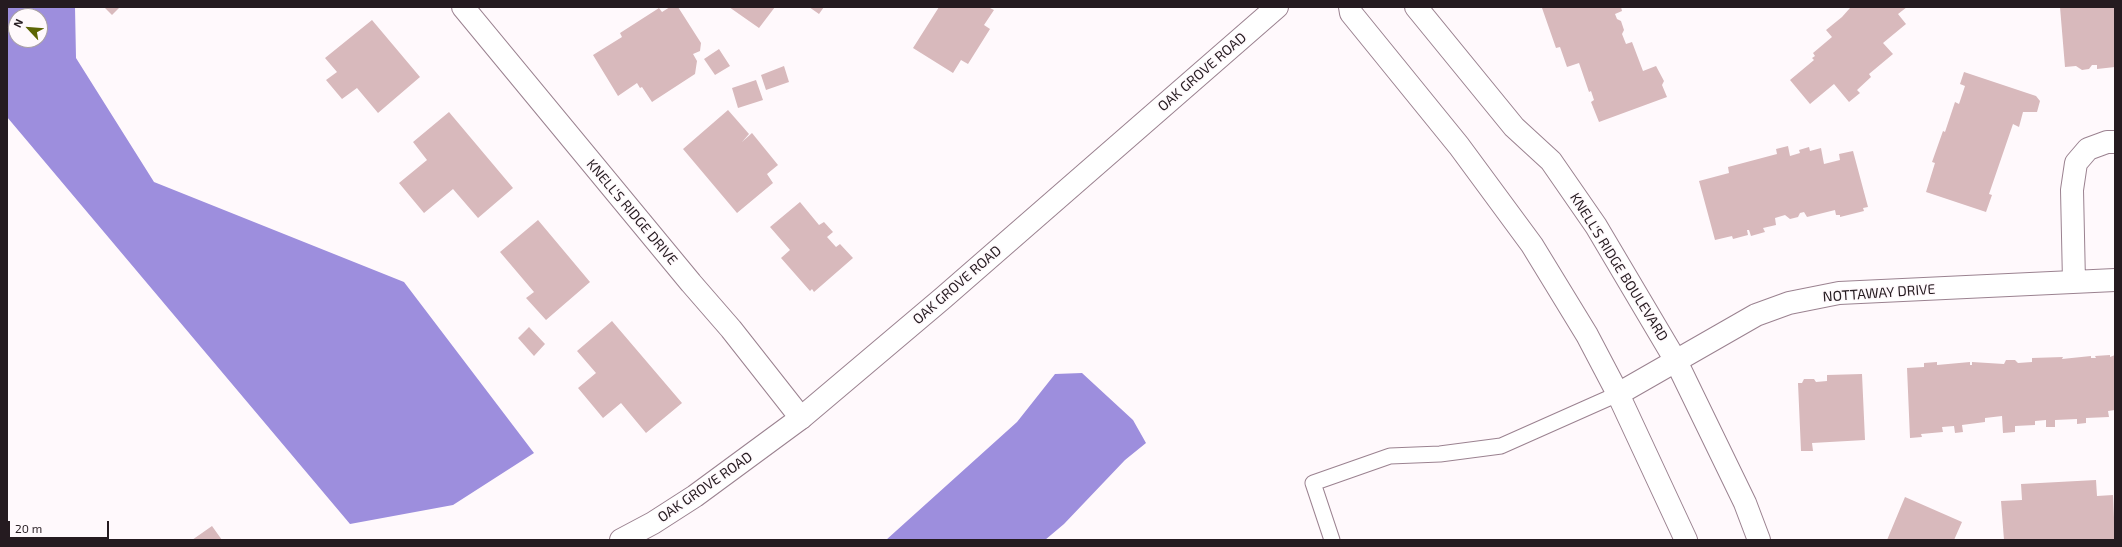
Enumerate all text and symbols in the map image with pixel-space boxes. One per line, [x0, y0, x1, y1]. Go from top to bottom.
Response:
north arrow [8, 8, 48, 48]
text: N [10, 17, 25, 29]
street label: OAK GROVE ROAD [1154, 29, 1250, 115]
street label: KNELL'S RIDGE DRIVE [583, 156, 681, 268]
street label: KNELL'S RIDGE BOULEVARD [1566, 190, 1672, 344]
street label: OAK GROVE ROAD [909, 242, 1005, 328]
street label: NOTTAWAY DRIVE [1822, 281, 1936, 305]
street label: OAK GROVE ROAD [654, 448, 756, 526]
scale bar [10, 513, 111, 539]
text: 20 m [15, 521, 42, 535]

